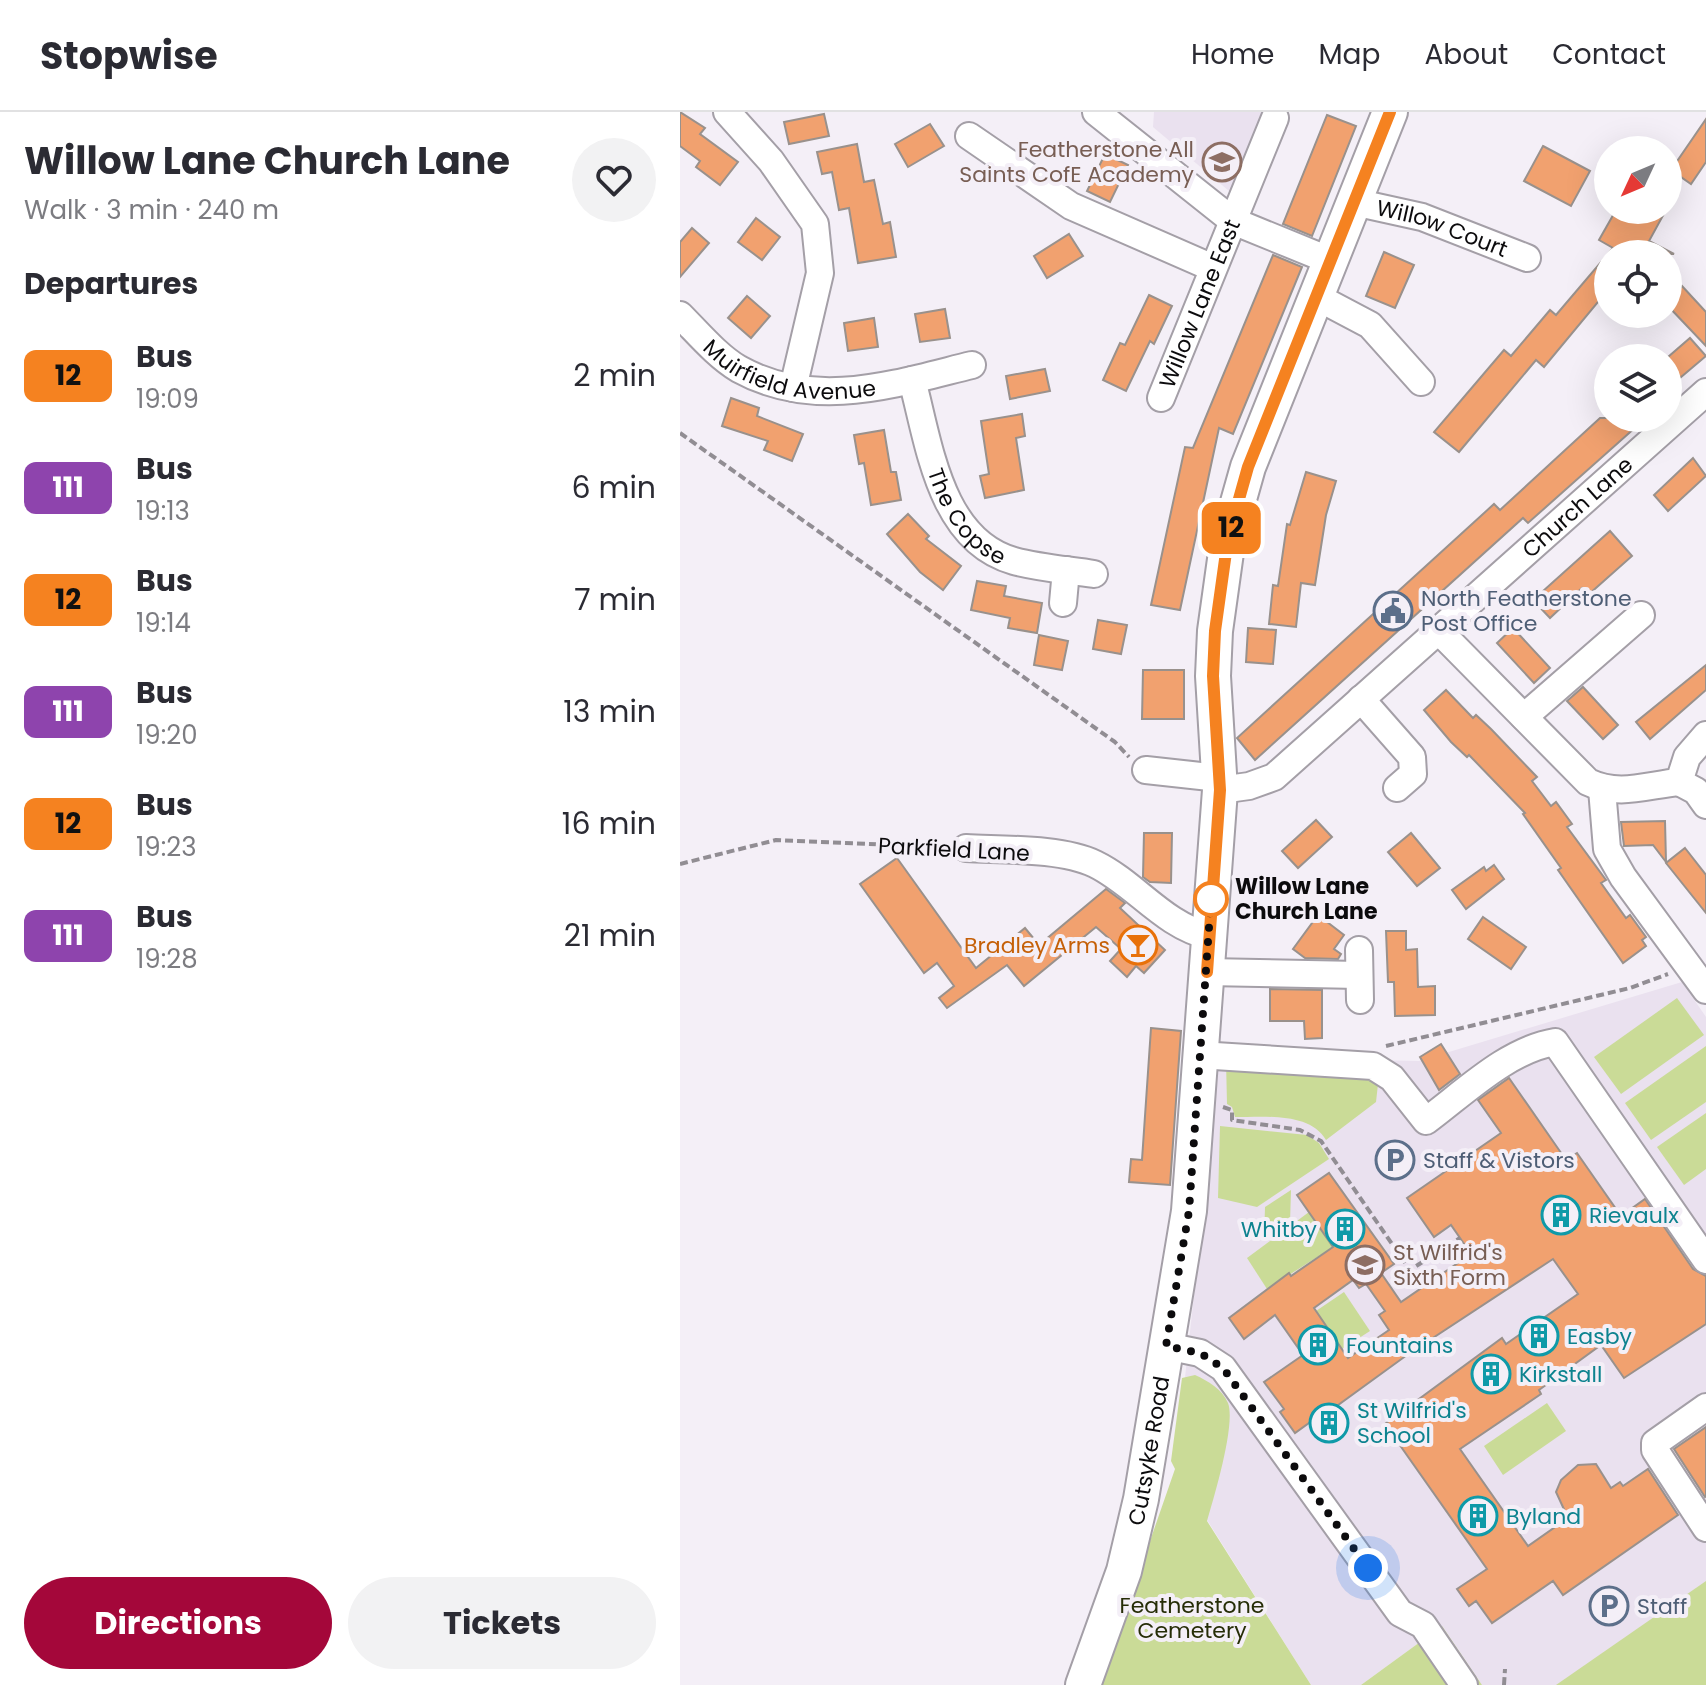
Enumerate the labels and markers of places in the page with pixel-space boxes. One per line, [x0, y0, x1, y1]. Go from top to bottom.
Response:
place label: Featherstone All Saints CofE Academy [959, 134, 1195, 190]
school or university icon: Featherstone All Saints CofE Academy [1201, 141, 1243, 183]
place label: North Featherstone Post Office [1421, 583, 1632, 639]
public building icon: North Featherstone Post Office [1372, 590, 1414, 632]
place label: Willow Lane Church Lane [1235, 871, 1377, 927]
marker: Willow Lane Church Lane [1194, 882, 1228, 916]
bar icon: Bradley Arms [1117, 924, 1159, 966]
place label: Bradley Arms [964, 930, 1110, 961]
parking icon: Staff & Vistors [1374, 1139, 1416, 1181]
place label: Staff & Vistors [1423, 1145, 1575, 1176]
building icon: Rievaulx [1540, 1194, 1582, 1236]
place label: Rievaulx [1589, 1200, 1679, 1231]
building icon: Whitby [1324, 1208, 1366, 1250]
place label: Whitby [1241, 1214, 1318, 1245]
place label: St Wilfrid's Sixth Form [1393, 1237, 1506, 1293]
school or university icon: St Wilfrid's Sixth Form [1344, 1244, 1386, 1286]
building icon: Easby [1518, 1315, 1560, 1357]
place label: Easby [1567, 1321, 1633, 1352]
building icon: Fountains [1297, 1324, 1339, 1366]
place label: Fountains [1346, 1330, 1453, 1361]
building icon: Kirkstall [1470, 1353, 1512, 1395]
place label: Kirkstall [1519, 1359, 1602, 1390]
place label: St Wilfrid's School [1357, 1395, 1467, 1451]
building icon: St Wilfrid's School [1308, 1402, 1350, 1444]
building icon: Byland [1457, 1495, 1499, 1537]
place label: Byland [1506, 1501, 1581, 1532]
parking icon: Staff [1588, 1585, 1630, 1627]
place label: Staff [1637, 1591, 1687, 1622]

